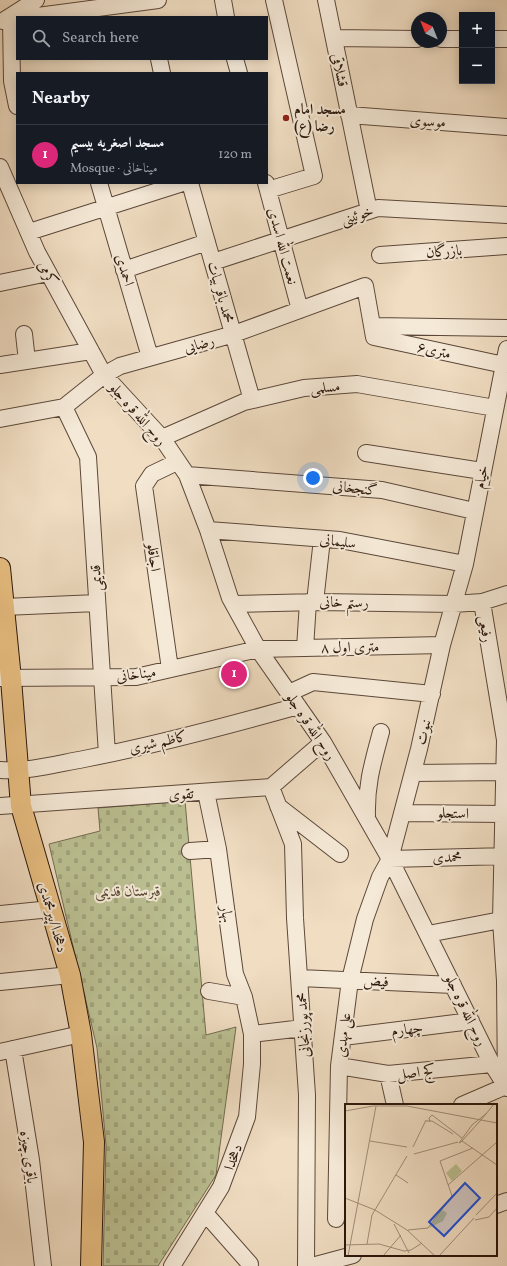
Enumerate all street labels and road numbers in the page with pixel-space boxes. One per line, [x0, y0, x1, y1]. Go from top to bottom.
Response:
street label: قشلاقی [325, 51, 352, 89]
street label: موسوی [409, 111, 447, 134]
street label: خوئینی [338, 202, 376, 231]
street label: نعمت الله اسدی [261, 205, 305, 287]
street label: بازرگان [425, 241, 463, 264]
street label: احمدی [109, 252, 138, 289]
street label: کرمی [31, 257, 62, 290]
street label: محمد باقر بیات [201, 259, 238, 326]
street label: رضایی [182, 331, 217, 360]
street label: ۶متری [415, 337, 453, 366]
street label: روح الله قره جلو [101, 375, 173, 452]
street label: مسلمی [309, 377, 341, 400]
street label: خیام [470, 464, 496, 491]
street label: گنجخانی [331, 477, 378, 502]
street label: سلیمانی [318, 530, 357, 555]
street label: اجاقلو [140, 540, 165, 573]
street label: قدیمی [86, 564, 109, 592]
street label: رستم خانی [319, 593, 369, 617]
street label: رفیعی [472, 614, 497, 644]
street label: ۸ متری اول [321, 637, 380, 660]
street label: میناخانی [115, 663, 157, 688]
street label: روح الله قره جلو [277, 685, 343, 766]
street label: نبوت [411, 717, 438, 747]
street label: کاظم شیری [127, 727, 190, 762]
street label: تقوی [168, 784, 195, 807]
street label: استجلو [435, 804, 469, 825]
street label: محمدی [432, 847, 462, 870]
street label: دهخدا/پیرمحمدی [31, 880, 72, 955]
street label: بهار [214, 902, 237, 924]
street label: روح الله قره جلو [436, 968, 494, 1051]
street label: فیض [363, 972, 389, 993]
street label: محمد پورزنجانی [292, 992, 317, 1058]
street label: علی مهدی [331, 1011, 358, 1059]
street label: چهارم [390, 1018, 424, 1044]
street label: کج اصل [396, 1061, 437, 1088]
street label: باقری چیزه [13, 1129, 42, 1185]
street label: دهخدا [220, 1141, 249, 1174]

